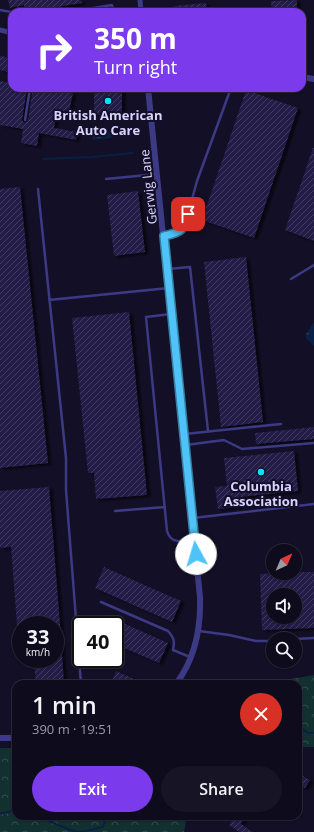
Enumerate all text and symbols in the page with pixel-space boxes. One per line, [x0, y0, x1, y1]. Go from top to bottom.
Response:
text: 350 m [94, 19, 177, 57]
icon: right [28, 24, 80, 76]
text: Turn right [94, 55, 177, 79]
marker: British American Auto Care [103, 96, 113, 106]
place label: British American Auto Care [54, 106, 162, 139]
street label: Gerwig Lane [135, 149, 161, 225]
pin [171, 197, 205, 231]
icon: arrive [177, 203, 199, 225]
marker: Columbia Association [256, 467, 266, 477]
place label: Columbia Association [224, 477, 298, 510]
position arrow [175, 533, 217, 575]
north arrow [266, 544, 302, 580]
map controls [266, 544, 302, 668]
button: sound [266, 588, 302, 624]
speed limit sign: 40 [72, 616, 124, 668]
text: 33 [27, 623, 49, 650]
button: search [266, 632, 302, 668]
text: km/h [26, 645, 50, 659]
text: 1 min [32, 688, 97, 721]
button: close [240, 693, 282, 735]
text: 390 m · 19:51 [32, 720, 113, 738]
button: Exit [32, 766, 153, 812]
button: Share [161, 766, 282, 812]

